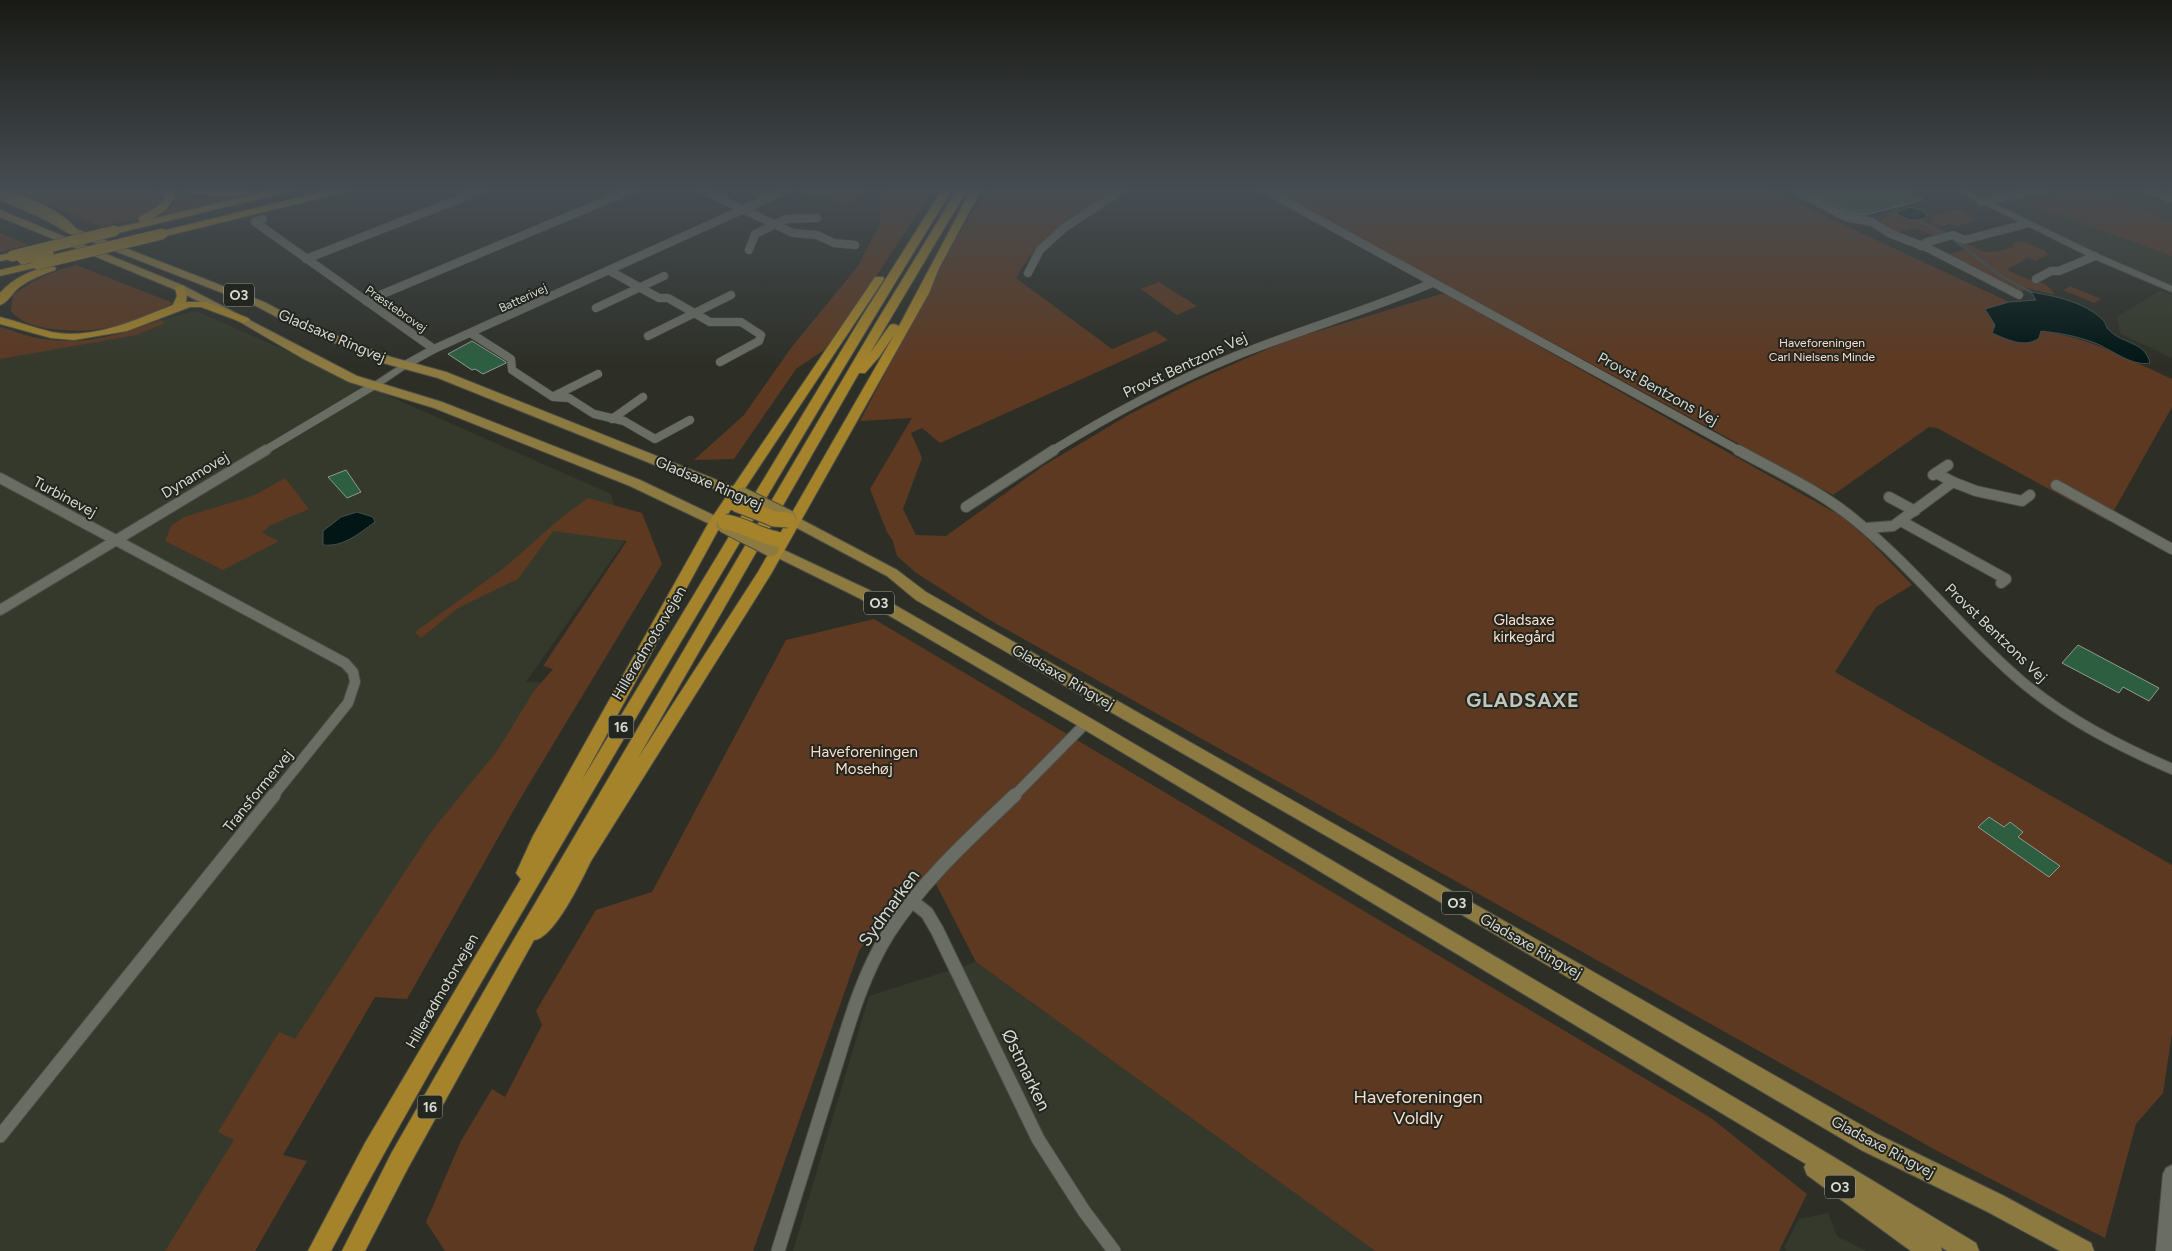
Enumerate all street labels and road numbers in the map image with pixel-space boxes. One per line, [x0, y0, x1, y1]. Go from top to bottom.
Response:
street label: Batterivej [497, 281, 549, 315]
street label: Præstebrovej [363, 283, 429, 335]
road number: O3 [224, 284, 254, 306]
street label: Gladsaxe Ringvej [276, 305, 388, 367]
street label: Provst Bentzons Vej [1120, 328, 1250, 402]
street label: Provst Bentzons Vej [1595, 348, 1721, 430]
street label: Dynamovej [158, 448, 232, 502]
street label: Gladsaxe Ringvej [653, 452, 765, 514]
street label: Turbinevej [30, 473, 100, 521]
street label: Provst Bentzons Vej [1941, 580, 2051, 686]
street label: Hillerødmotorvejen [608, 583, 690, 703]
road number: O3 [864, 592, 894, 614]
street label: Gladsaxe Ringvej [1009, 641, 1117, 713]
road number: 16 [608, 716, 634, 739]
street label: Transformervej [219, 746, 297, 836]
street label: Sydmarken [854, 865, 924, 951]
road number: O3 [1442, 891, 1472, 914]
street label: Gladsaxe Ringvej [1477, 910, 1585, 982]
street label: Hillerødmotorvejen [402, 930, 482, 1052]
street label: Østmarken [997, 1025, 1055, 1115]
road number: 16 [418, 1096, 442, 1118]
street label: Gladsaxe Ringvej [1828, 1112, 1938, 1182]
road number: O3 [1825, 1176, 1855, 1198]

